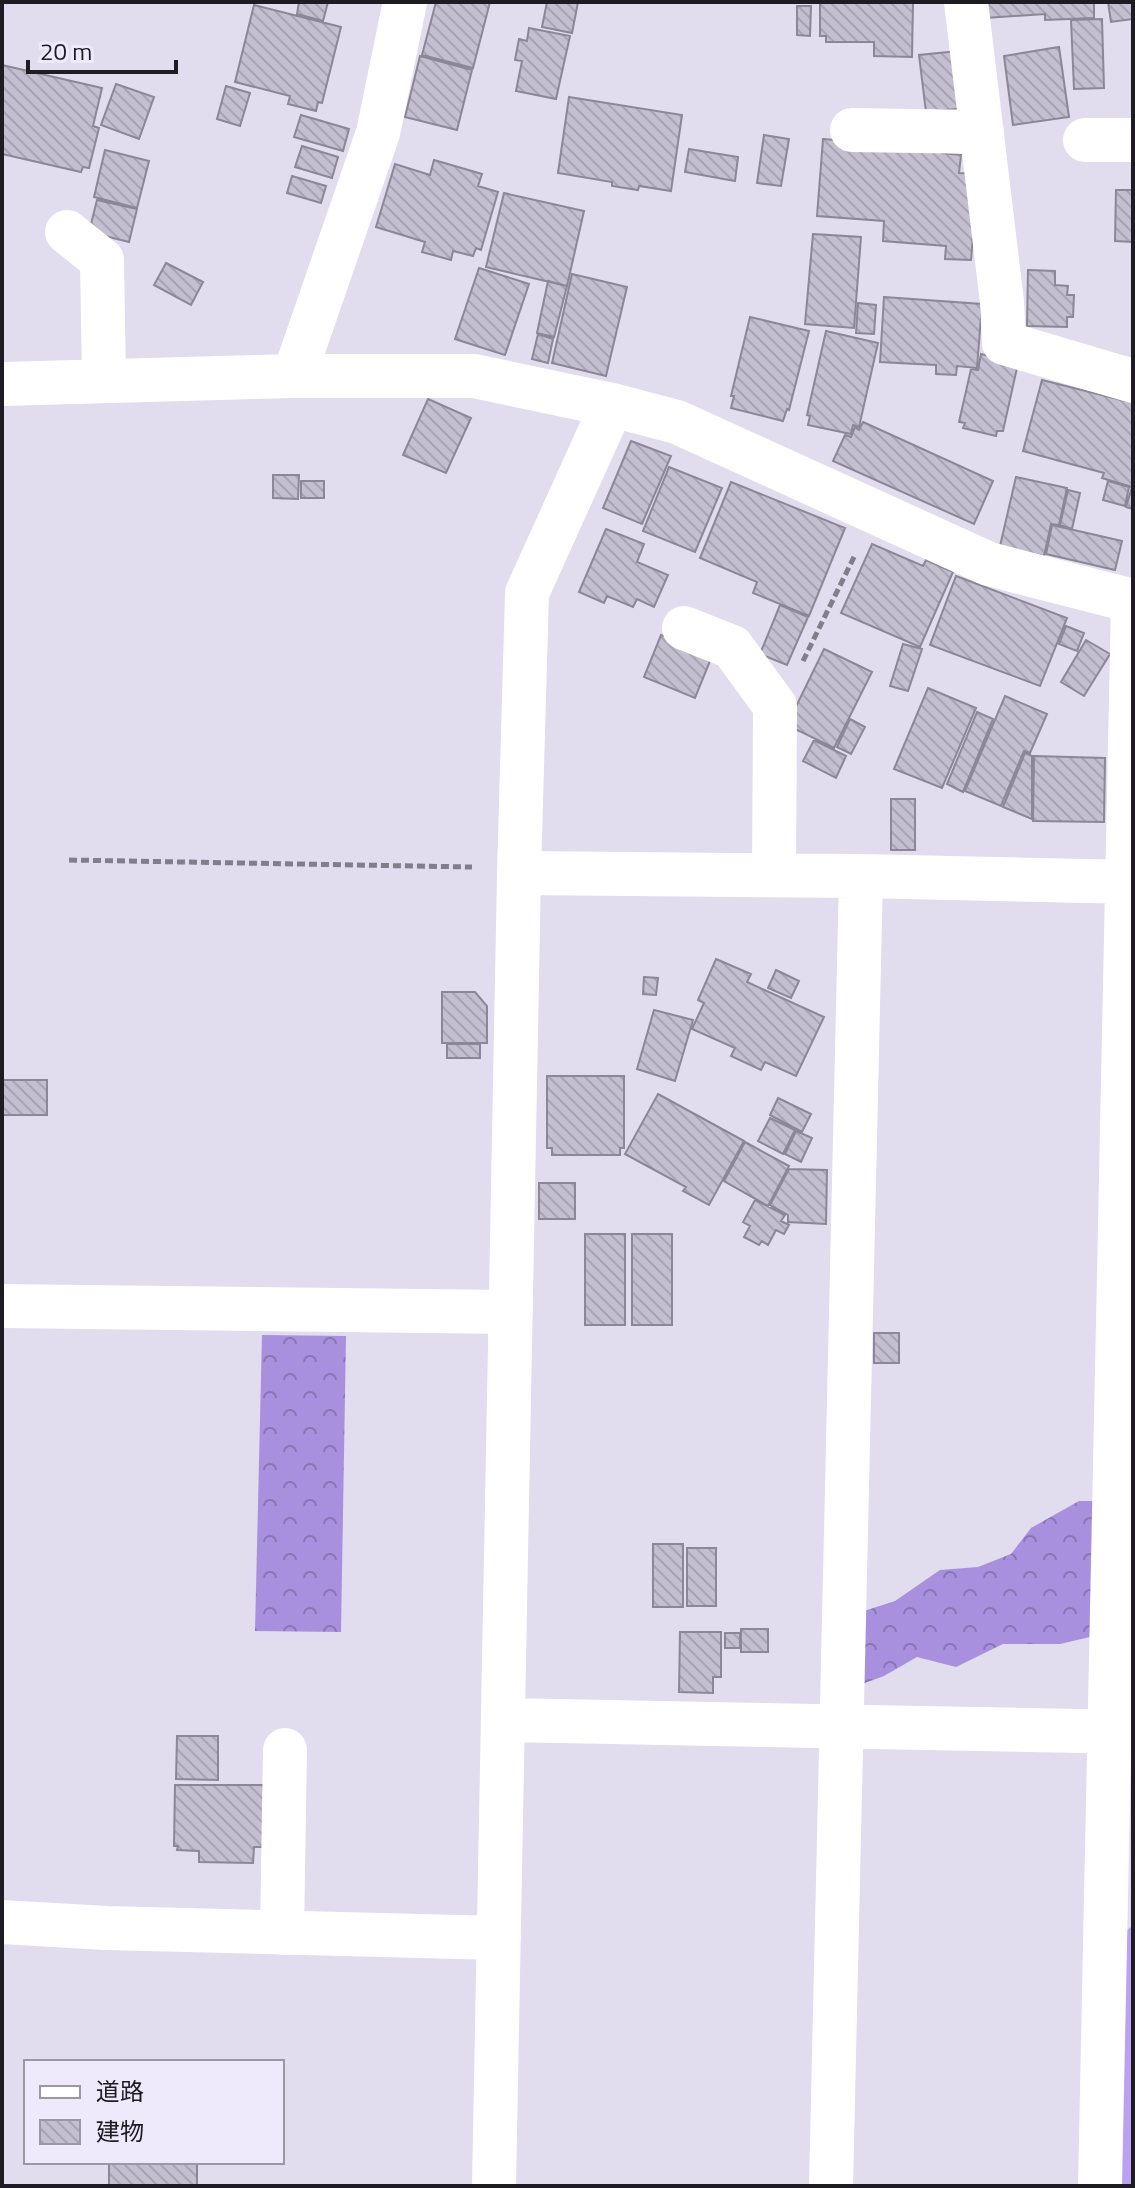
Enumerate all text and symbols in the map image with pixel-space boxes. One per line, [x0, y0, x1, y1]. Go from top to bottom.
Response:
scale bar [28, 24, 176, 74]
text: 20 m [40, 33, 92, 69]
legend [24, 2060, 284, 2164]
text: 道路 [96, 2073, 144, 2109]
text: 建物 [96, 2113, 144, 2149]

